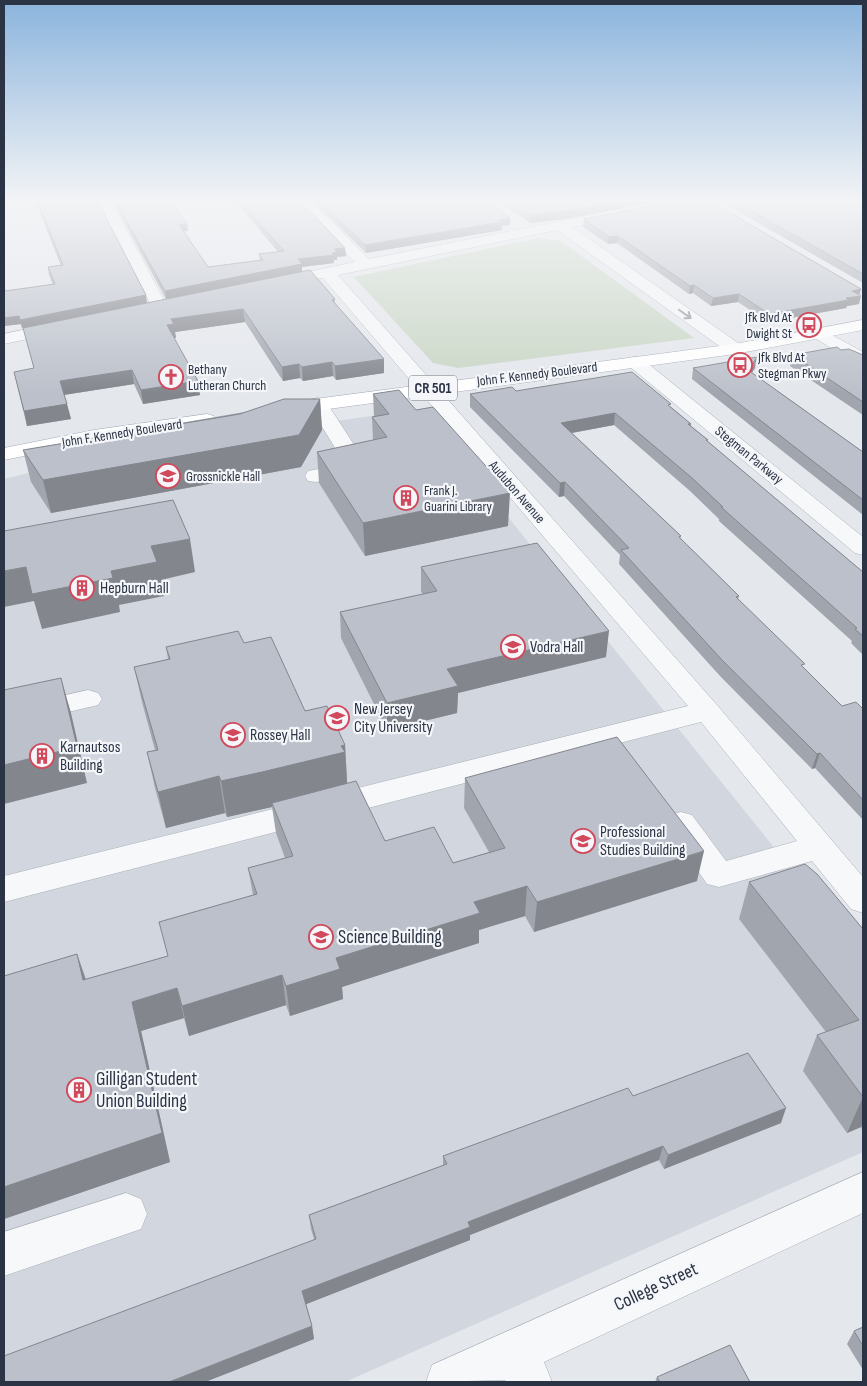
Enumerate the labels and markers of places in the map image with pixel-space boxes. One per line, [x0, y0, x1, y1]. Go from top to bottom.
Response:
place label: Jfk Blvd At Dwight St [744, 309, 792, 342]
bus stop icon: Jfk Blvd At Dwight St [796, 312, 822, 338]
place label: Jfk Blvd At Stegman Pkwy [757, 349, 827, 382]
bus stop icon: Jfk Blvd At Stegman Pkwy [727, 352, 753, 378]
place label: Bethany Lutheran Church [188, 361, 266, 394]
church icon: Bethany Lutheran Church [158, 364, 184, 390]
school or university icon: Grossnickle Hall [155, 463, 181, 489]
place label: Grossnickle Hall [186, 468, 260, 485]
place label: Frank J. Guarini Library [424, 482, 493, 515]
building icon: Frank J. Guarini Library [393, 485, 419, 511]
building icon: Hepburn Hall [69, 575, 95, 601]
place label: Hepburn Hall [100, 579, 169, 598]
school or university icon: Vodra Hall [500, 634, 526, 660]
place label: Vodra Hall [530, 638, 583, 657]
place label: New Jersey City University [354, 700, 433, 737]
school or university icon: New Jersey City University [324, 705, 350, 731]
school or university icon: Rossey Hall [220, 722, 246, 748]
place label: Rossey Hall [250, 726, 310, 745]
place label: Karnautsos Building [60, 738, 121, 775]
building icon: Karnautsos Building [29, 743, 55, 769]
place label: Professional Studies Building [600, 823, 685, 860]
school or university icon: Professional Studies Building [570, 828, 596, 854]
school or university icon: Science Building [308, 924, 334, 950]
place label: Science Building [338, 926, 442, 949]
place label: Gilligan Student Union Building [96, 1068, 198, 1113]
building icon: Gilligan Student Union Building [66, 1077, 92, 1103]

